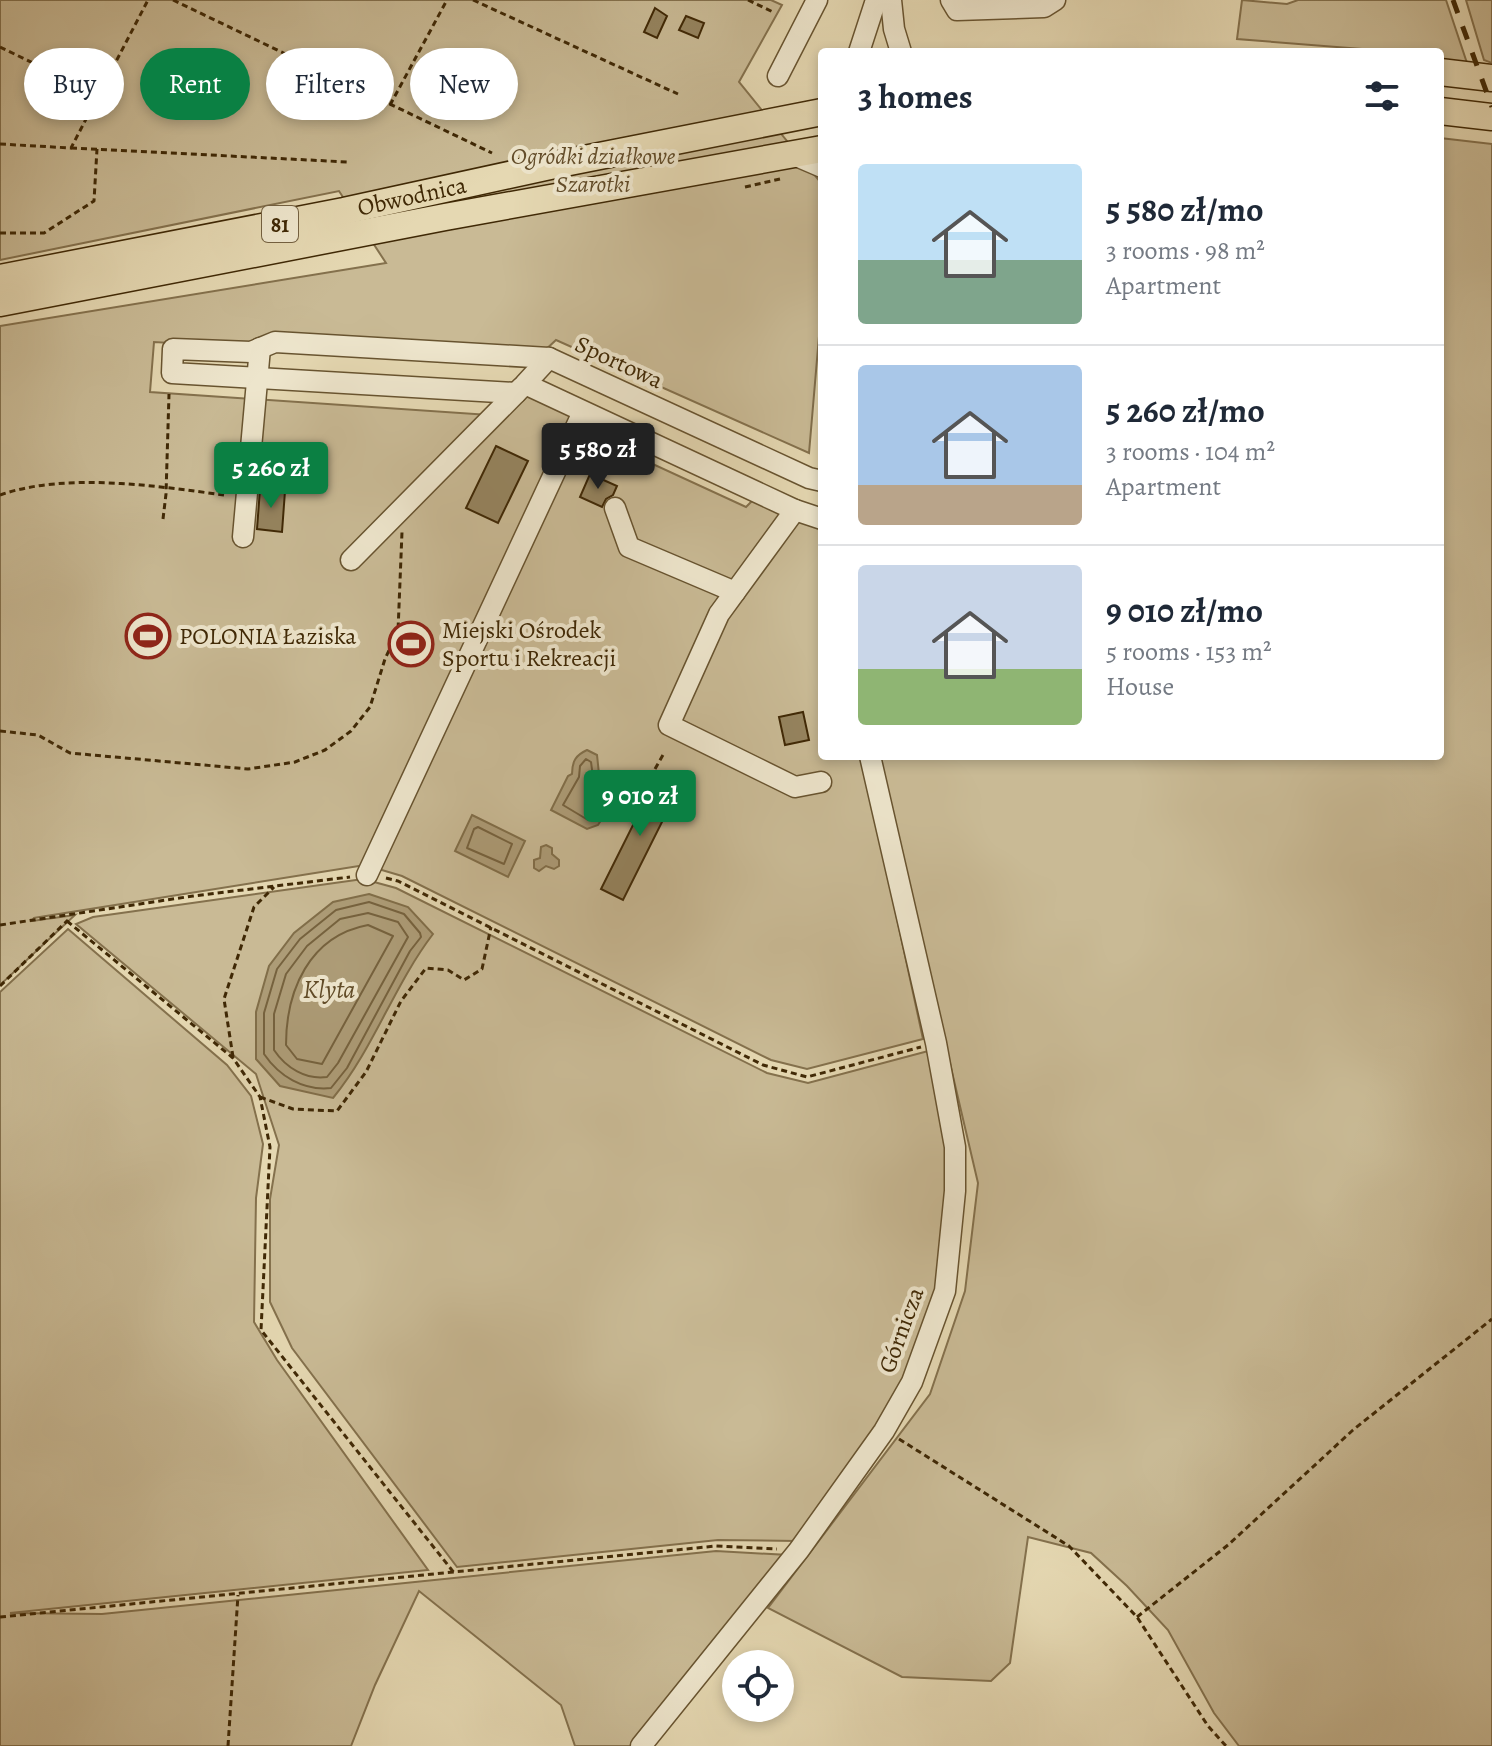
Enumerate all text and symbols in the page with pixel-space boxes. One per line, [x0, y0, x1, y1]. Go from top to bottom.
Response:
chip: Buy [24, 48, 124, 120]
chip: Rent [140, 48, 250, 120]
chip: Filters [266, 48, 394, 120]
chip: New [410, 48, 518, 120]
text: 3 homes [858, 73, 973, 120]
icon: filters [1360, 74, 1404, 118]
park label: Ogródki działkowe Szarotki [511, 140, 676, 200]
street label: Obwodnica [354, 169, 470, 224]
text: 5 580 zł/mo [1106, 186, 1263, 233]
icon: home [922, 196, 1018, 292]
road number: 81 [262, 206, 298, 242]
text: 3 rooms · 98 m² [1106, 233, 1265, 268]
text: Apartment [1106, 268, 1221, 303]
street label: Sportowa [570, 328, 669, 397]
text: 5 260 zł/mo [1106, 387, 1265, 434]
icon: home [922, 397, 1018, 493]
pin: 5 580 zł [515, 423, 681, 491]
text: 5 580 zł [560, 431, 636, 466]
text: 3 rooms · 104 m² [1106, 434, 1275, 469]
pin: 5 260 zł [188, 442, 354, 510]
text: 5 260 zł [232, 450, 310, 485]
text: Apartment [1106, 469, 1221, 504]
text: 9 010 zł/mo [1106, 587, 1263, 634]
icon: home [922, 597, 1018, 693]
sports icon: POLONIA Łaziska [124, 612, 172, 660]
place label: Miejski Ośrodek Sportu i Rekreacji [442, 614, 616, 674]
place label: POLONIA Łaziska [179, 620, 357, 652]
sports icon: Miejski Ośrodek Sportu i Rekreacji [387, 620, 435, 668]
text: 5 rooms · 153 m² [1106, 634, 1272, 669]
text: House [1106, 669, 1174, 704]
pin: 9 010 zł [557, 770, 723, 838]
text: 9 010 zł [602, 778, 678, 813]
water label: Klyta [303, 972, 355, 1007]
street label: Górnicza [871, 1282, 932, 1377]
map controls [722, 1650, 794, 1722]
button: locate [722, 1650, 794, 1722]

